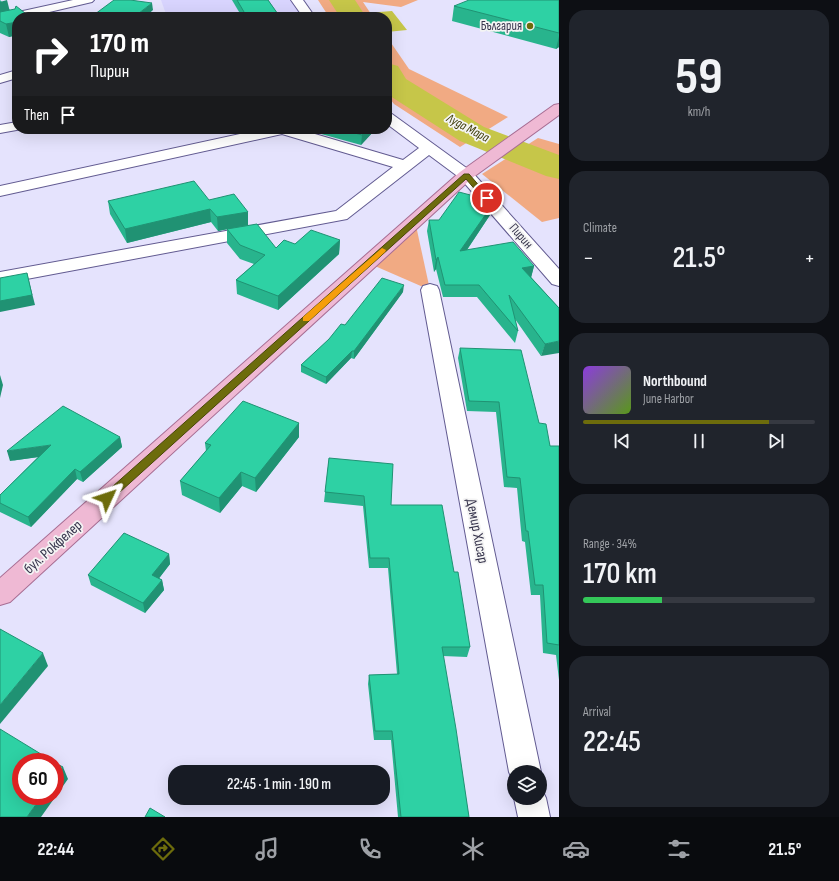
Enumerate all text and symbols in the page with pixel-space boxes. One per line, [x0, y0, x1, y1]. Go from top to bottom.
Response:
place label: България [481, 18, 522, 34]
marker: България [525, 21, 535, 31]
text: 170 m [90, 27, 149, 60]
icon: right [24, 28, 76, 80]
text: 59 [675, 46, 723, 109]
text: Пирин [90, 61, 129, 82]
icon: arrive [57, 104, 79, 126]
text: km/h [688, 104, 710, 120]
text: Then [24, 106, 49, 125]
water label: Луда Мара [443, 110, 493, 146]
pin [470, 181, 504, 215]
icon: arrive [476, 187, 498, 209]
street label: Пирин [506, 220, 536, 252]
text: Climate [583, 220, 617, 236]
text: 21.5° [672, 240, 726, 276]
text: − [583, 245, 594, 272]
text: + [804, 245, 815, 272]
text: Northbound [643, 372, 707, 391]
text: June Harbor [643, 391, 694, 407]
icon: previous [611, 430, 633, 452]
icon: pause [688, 430, 710, 452]
icon: next [765, 430, 787, 452]
position arrow [86, 477, 128, 519]
street label: Демир Хисар [461, 497, 493, 565]
street label: бул. Рокфелер [20, 516, 86, 578]
text: Range · 34% [583, 536, 637, 552]
text: 170 km [583, 556, 657, 592]
text: Arrival [583, 704, 611, 720]
text: 22:45 [583, 724, 641, 760]
speed limit sign: 60 [12, 753, 64, 805]
map controls [507, 765, 547, 805]
button: layers [507, 765, 547, 805]
text: 22:45 · 1 min · 190 m [227, 775, 331, 794]
icon: directions [149, 835, 177, 863]
icon: music [253, 835, 281, 863]
icon: phone [356, 835, 384, 863]
icon: climate [459, 835, 487, 863]
icon: car [562, 835, 590, 863]
icon: filters [665, 835, 693, 863]
text: 22:44 [38, 839, 74, 860]
text: 21.5° [768, 839, 801, 860]

